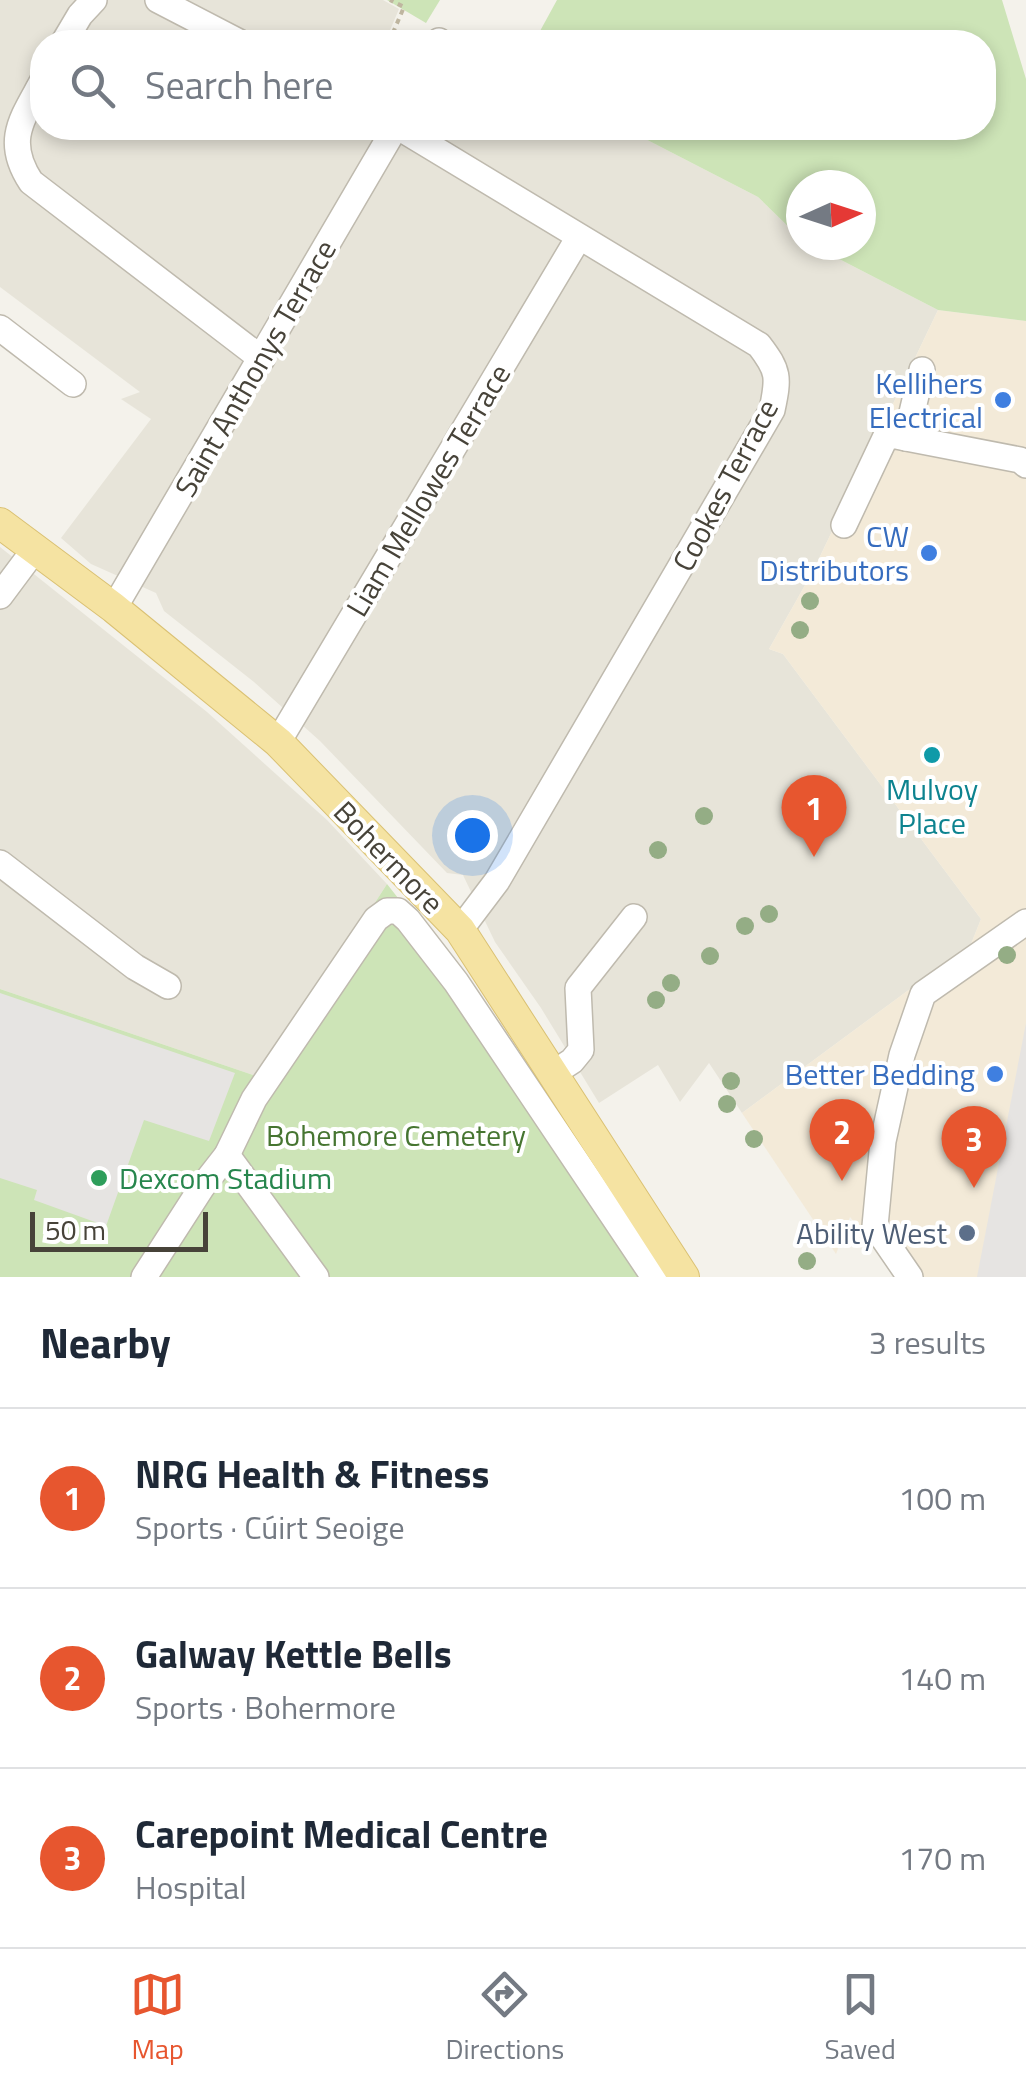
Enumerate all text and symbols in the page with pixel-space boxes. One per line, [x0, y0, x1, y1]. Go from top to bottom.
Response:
search box [30, 30, 996, 140]
text: Search here [145, 56, 333, 114]
icon: search [65, 58, 120, 113]
north arrow [786, 170, 876, 260]
street label: Saint Anthonys Terrace [163, 231, 347, 505]
street label: Liam Mellowes Terrace [334, 355, 522, 625]
place label: Kellihers Electrical [869, 360, 983, 440]
marker: Kellihers Electrical [992, 389, 1014, 411]
street label: Cookes Terrace [660, 391, 790, 579]
place label: CW Distributors [759, 513, 909, 593]
marker: CW Distributors [918, 542, 940, 564]
marker: Mulvoy Place [921, 744, 943, 766]
place label: Mulvoy Place [886, 766, 978, 846]
pin: 1 [782, 774, 846, 857]
street label: Bohermore [323, 790, 455, 924]
your location [447, 810, 498, 861]
place label: Better Bedding [785, 1051, 975, 1097]
marker: Better Bedding [984, 1063, 1006, 1085]
pin: 2 [810, 1098, 874, 1181]
pin: 3 [942, 1106, 1006, 1188]
park label: Bohemore Cemetery [266, 1112, 526, 1158]
place label: Dexcom Stadium [119, 1155, 332, 1201]
marker: Dexcom Stadium [88, 1167, 110, 1189]
scale bar [30, 1207, 208, 1252]
text: 50 m [45, 1208, 106, 1251]
place label: Ability West [796, 1210, 947, 1256]
marker: Ability West [956, 1222, 978, 1244]
text: Nearby [40, 1310, 171, 1374]
text: 3 results [869, 1318, 986, 1366]
text: NRG Health & Fitness [135, 1445, 489, 1503]
text: 1 [64, 1474, 81, 1522]
text: 100 m [898, 1474, 986, 1522]
text: Sports · Cúirt Seoige [135, 1503, 405, 1551]
text: Galway Kettle Bells [135, 1625, 452, 1683]
text: 2 [64, 1654, 81, 1702]
text: 140 m [898, 1654, 986, 1702]
text: Sports · Bohermore [135, 1683, 396, 1731]
text: Carepoint Medical Centre [135, 1805, 548, 1863]
text: 3 [64, 1834, 81, 1882]
text: 170 m [898, 1834, 986, 1882]
text: Hospital [135, 1863, 247, 1911]
tab: Map [130, 1967, 185, 2070]
tab: Directions [445, 1967, 564, 2070]
tab: Saved [825, 1967, 896, 2070]

